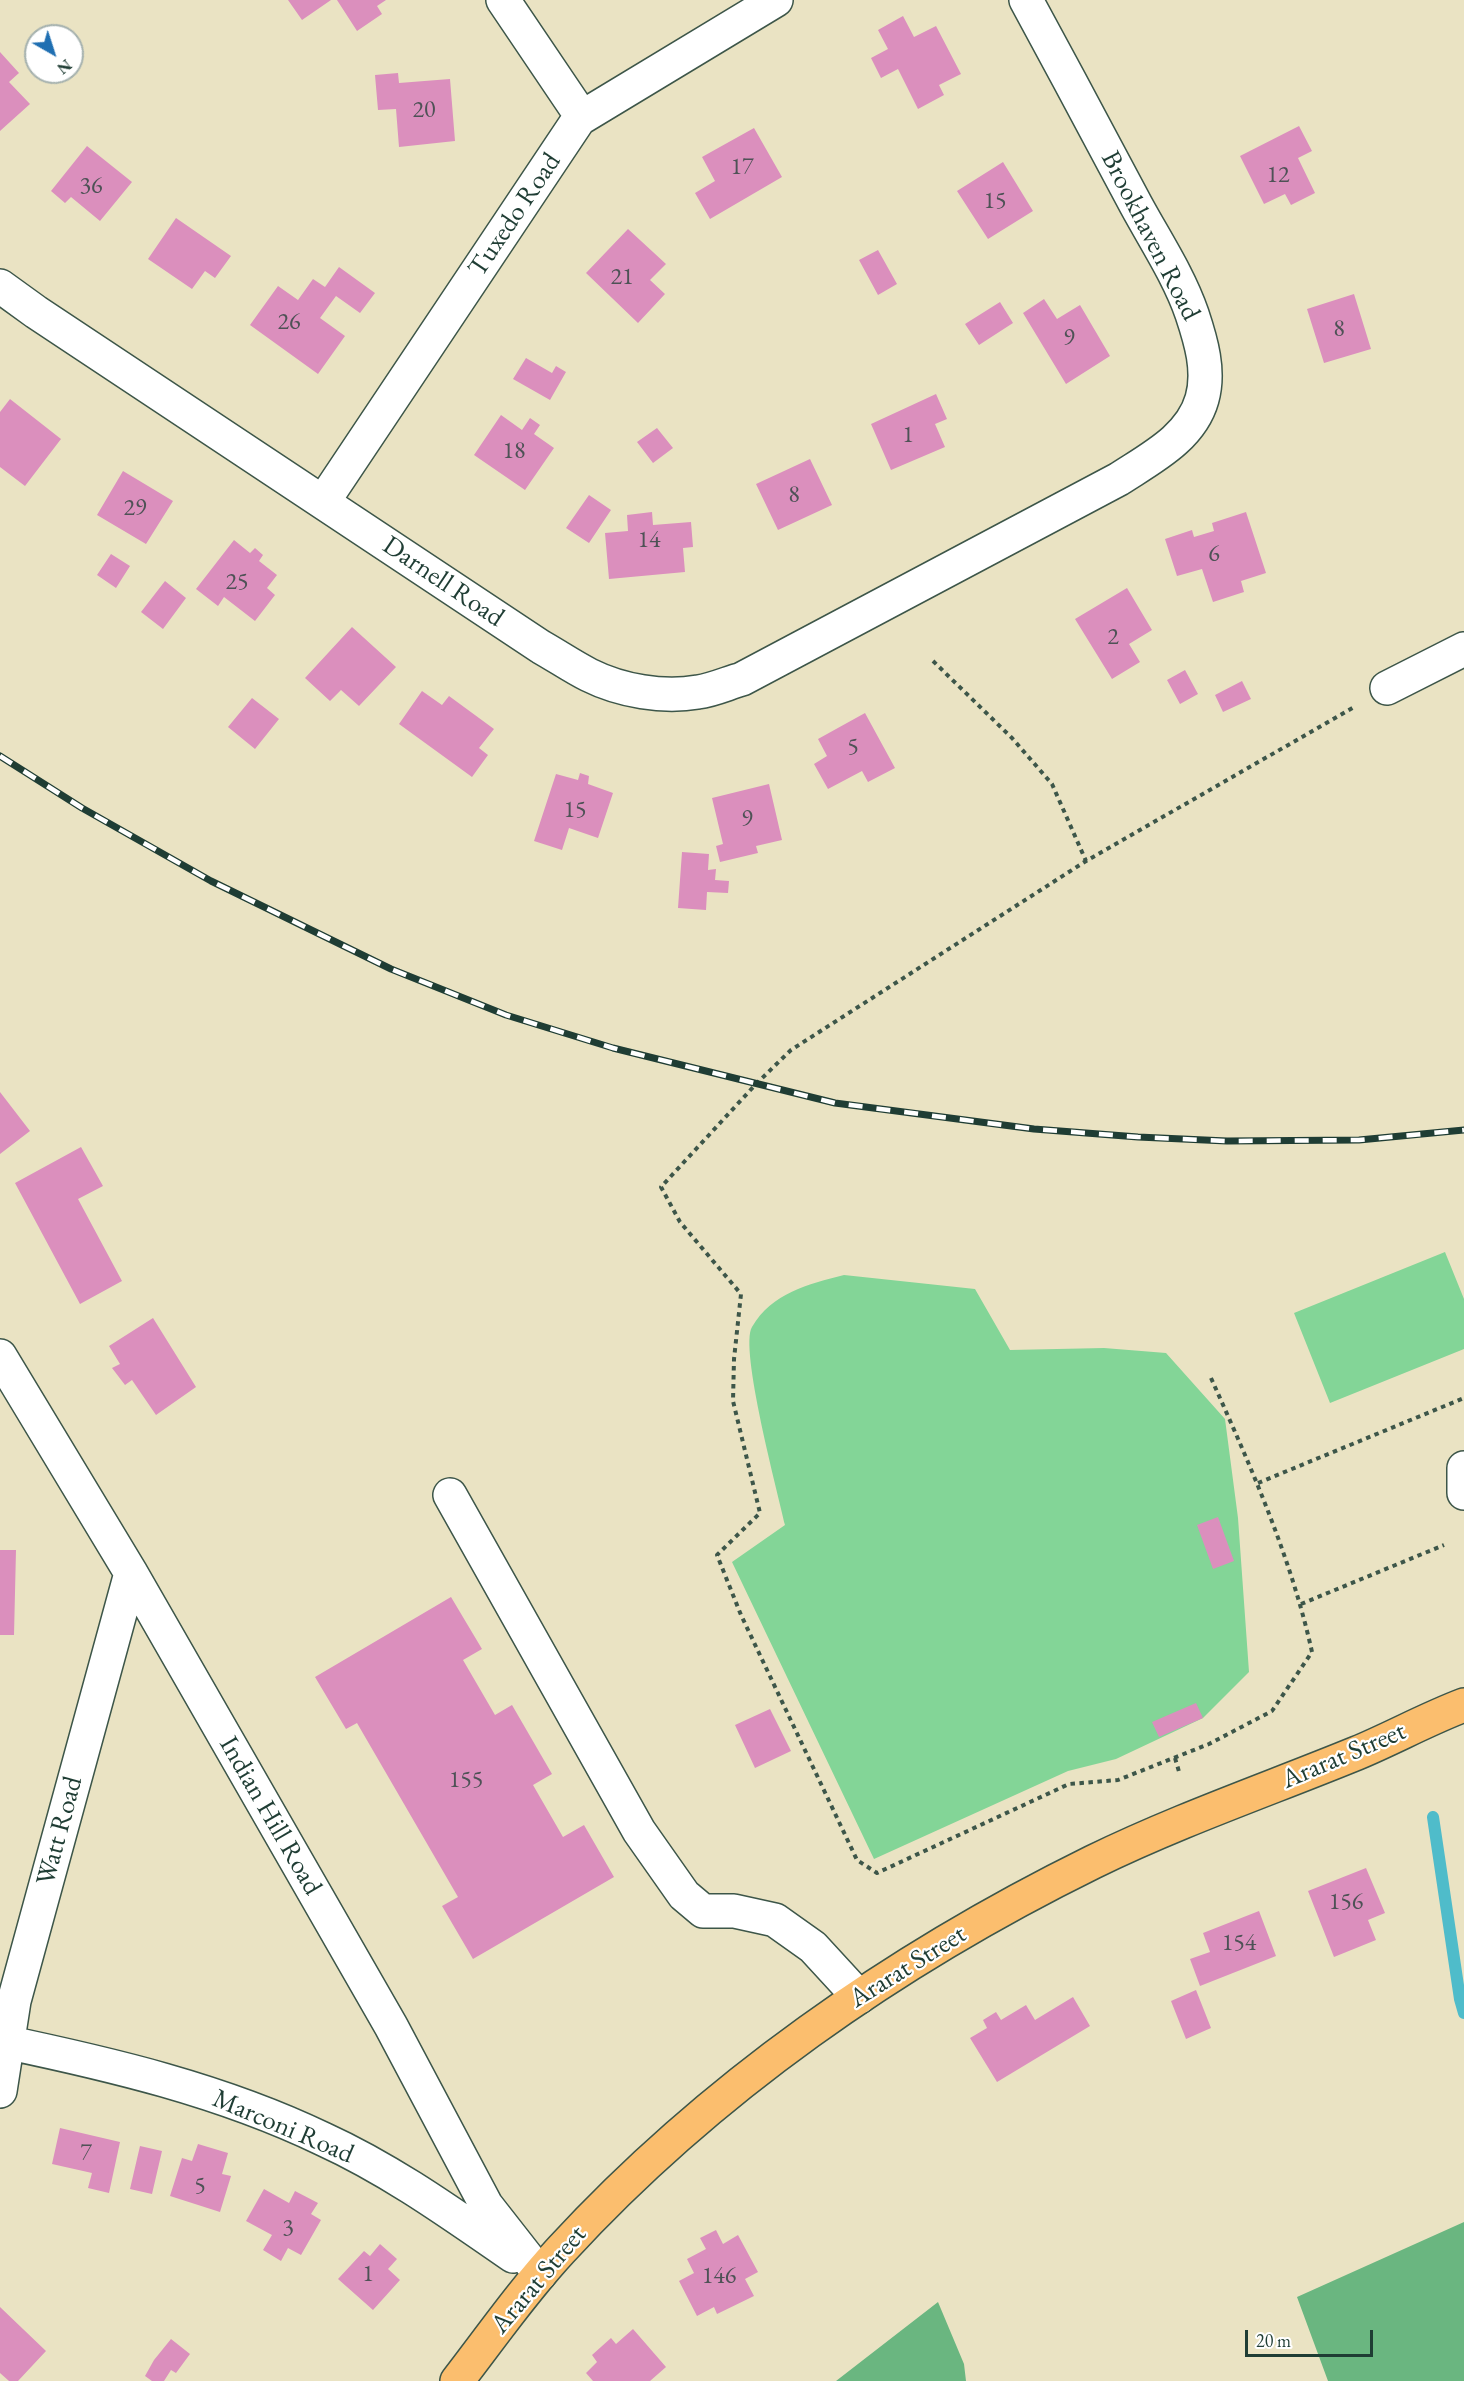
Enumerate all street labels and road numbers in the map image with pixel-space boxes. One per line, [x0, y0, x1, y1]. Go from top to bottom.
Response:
street label: Brookhaven Road [1093, 146, 1207, 326]
street label: Tuxedo Road [462, 147, 568, 283]
street label: Darnell Road [376, 529, 510, 635]
street label: Ararat Street [1277, 1715, 1411, 1797]
street label: Indian Hill Road [212, 1731, 328, 1901]
street label: Watt Road [30, 1773, 90, 1889]
street label: Ararat Street [844, 1918, 972, 2016]
street label: Marconi Road [208, 2083, 358, 2171]
street label: Ararat Street [484, 2219, 594, 2341]

